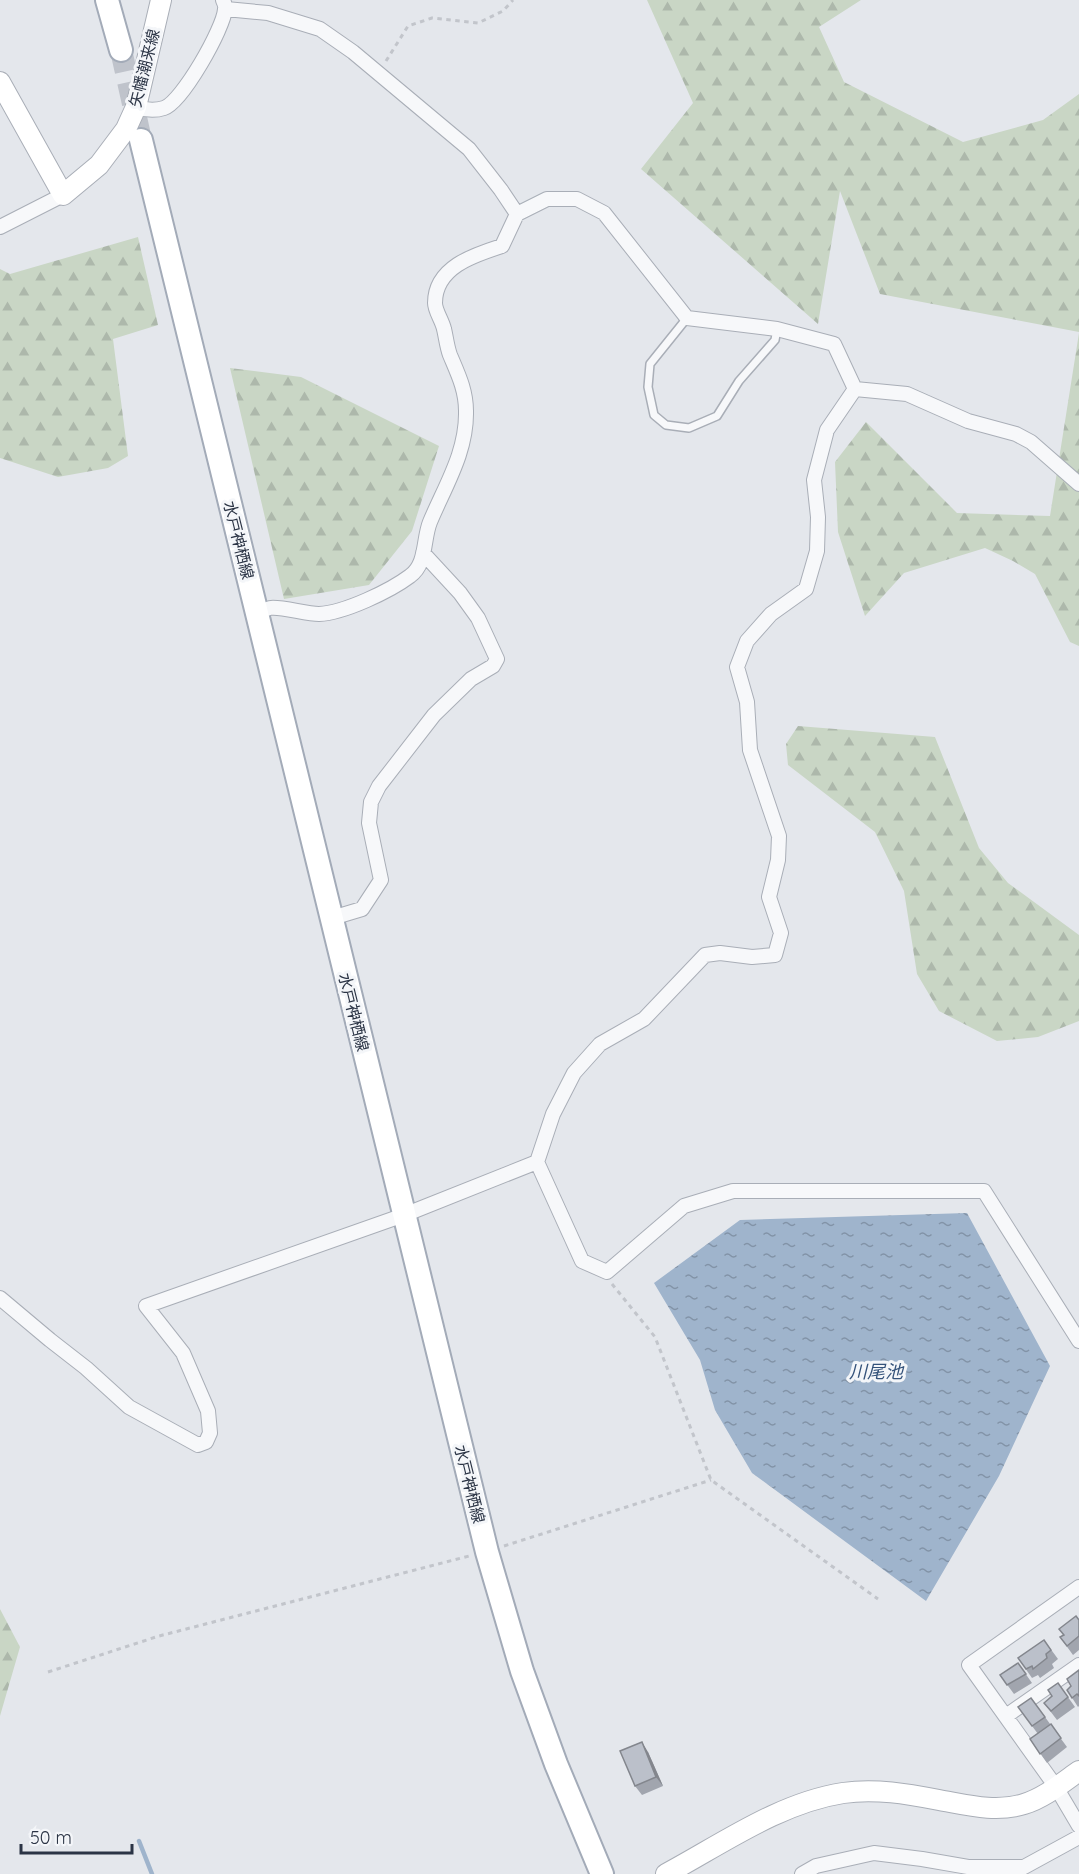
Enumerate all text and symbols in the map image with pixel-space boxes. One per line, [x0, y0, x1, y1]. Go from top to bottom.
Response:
street label: 矢幡潮来線 [125, 27, 163, 109]
street label: 水戸神栖線 [220, 499, 258, 581]
street label: 水戸神栖線 [335, 971, 373, 1053]
water label: 川尾池 [849, 1360, 905, 1383]
street label: 水戸神栖線 [451, 1443, 489, 1525]
scale bar [21, 1817, 132, 1855]
text: 50 m [30, 1826, 72, 1849]

